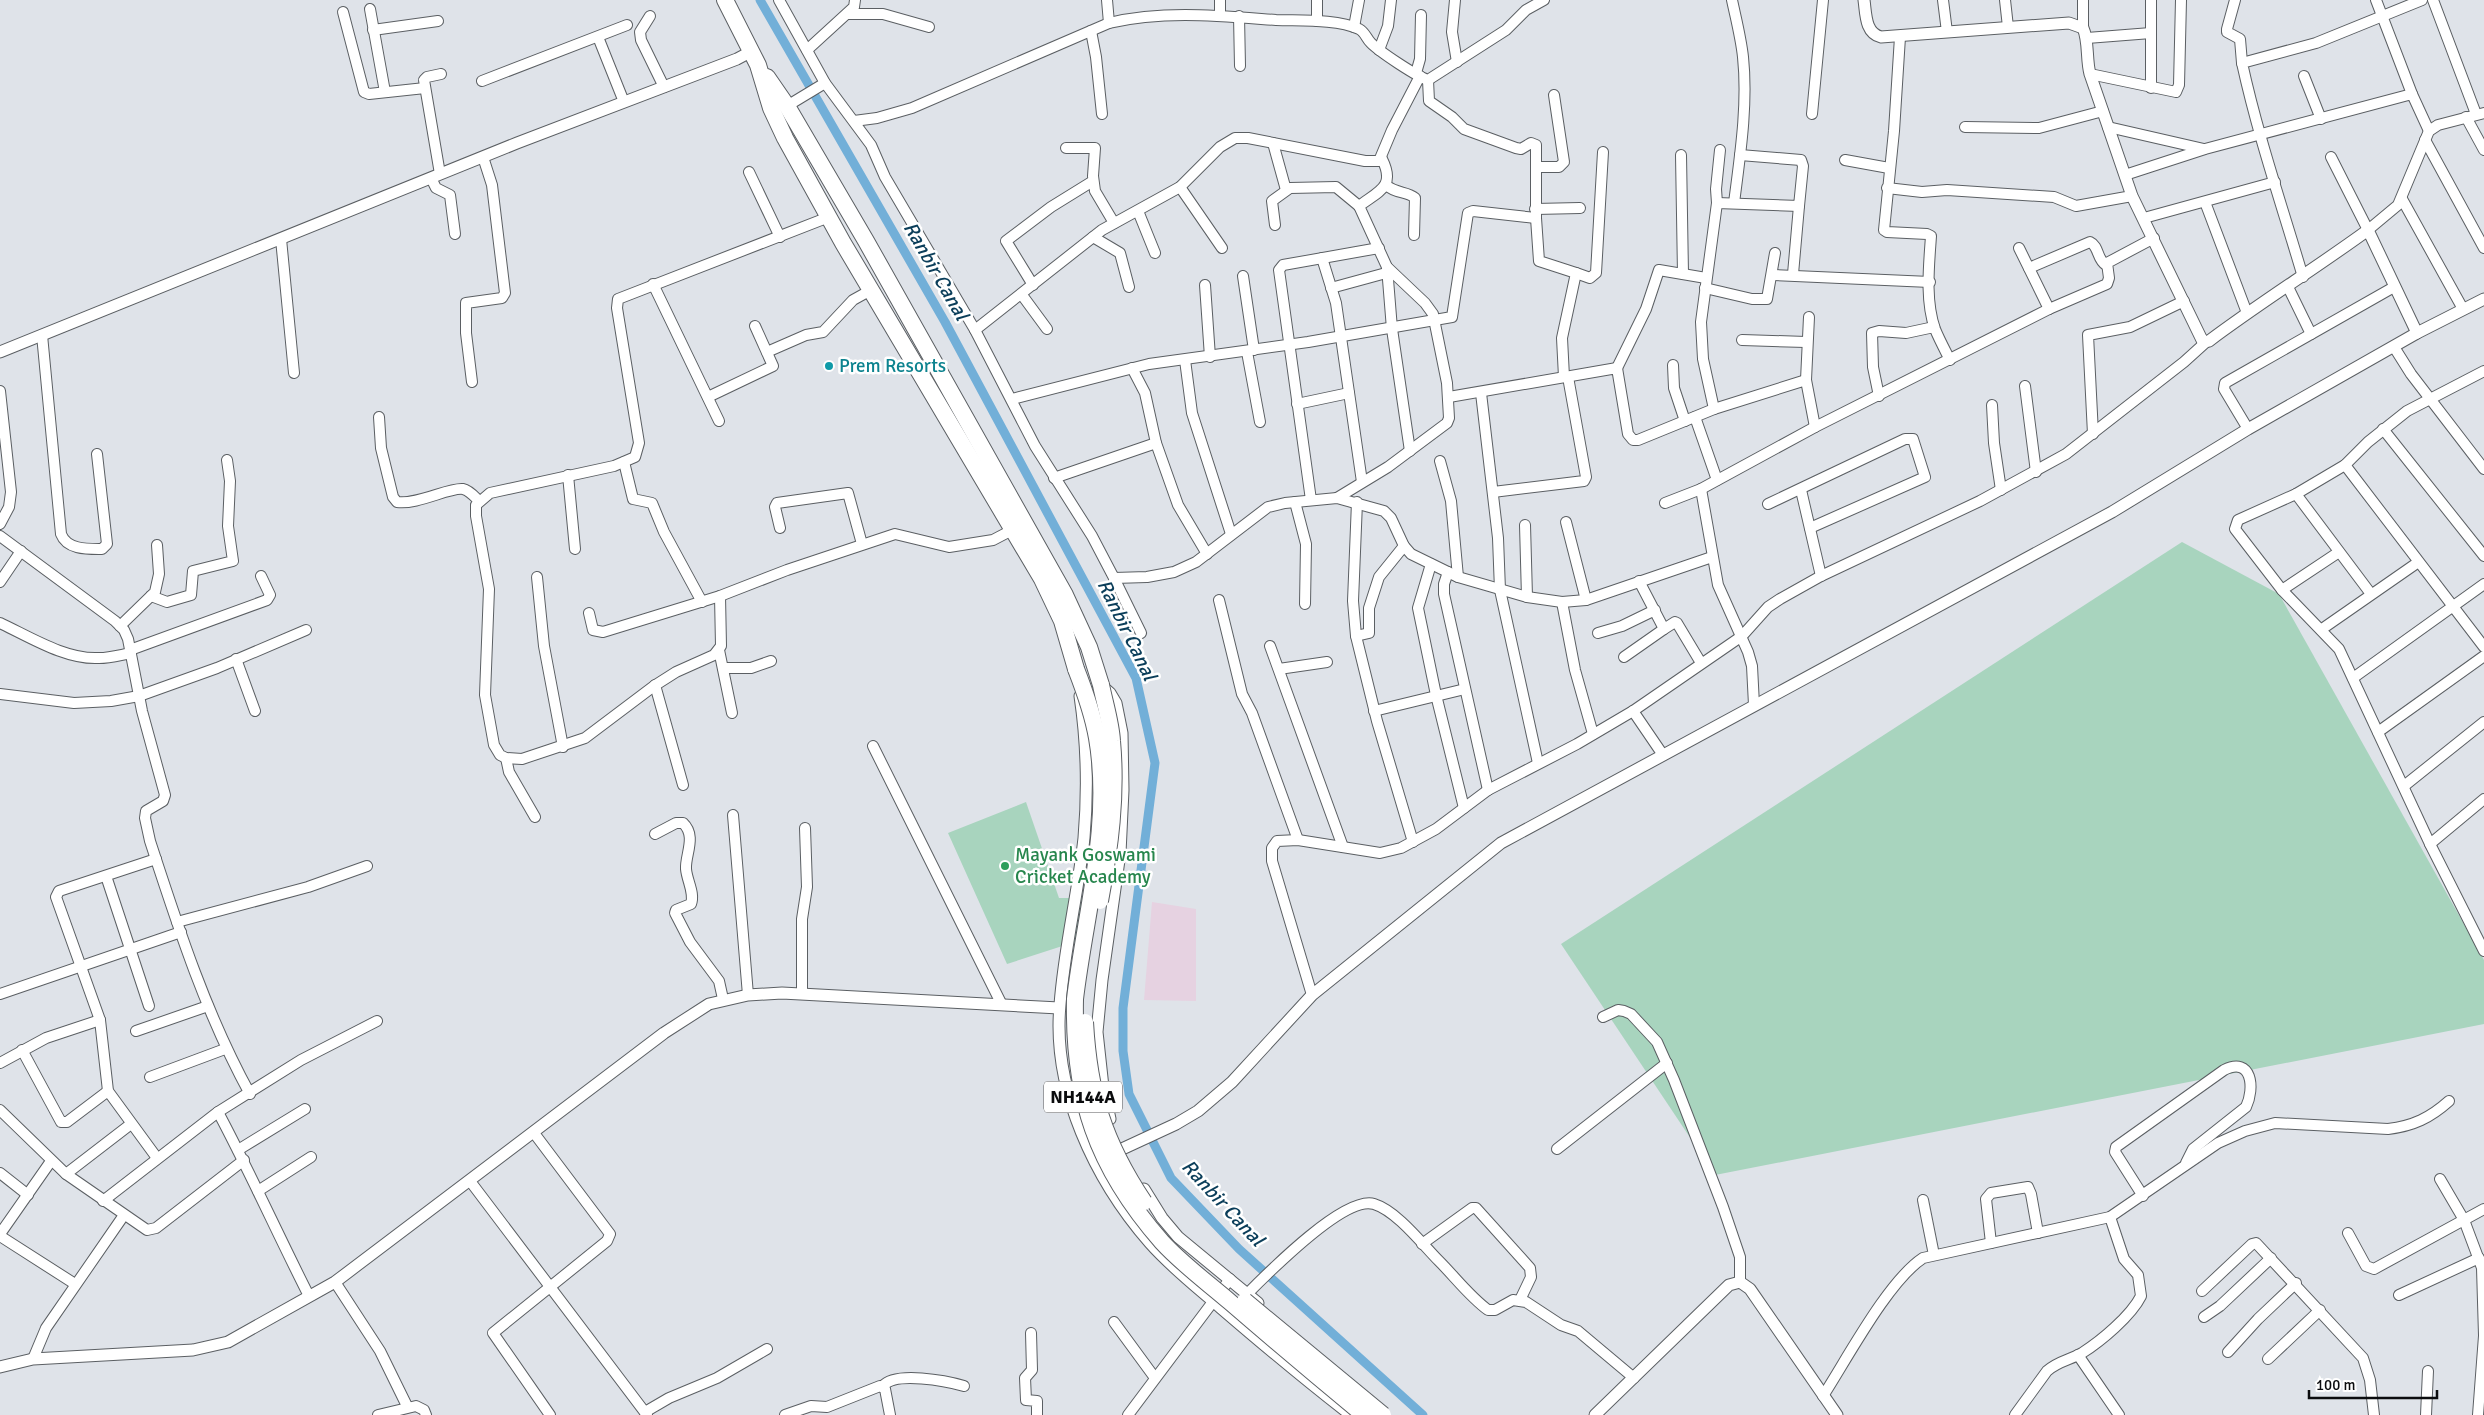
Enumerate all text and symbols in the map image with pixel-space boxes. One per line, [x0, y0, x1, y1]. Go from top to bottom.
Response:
water label: Ranbir Canal [898, 217, 975, 327]
place label: Prem Resorts [839, 354, 946, 378]
marker: Prem Resorts [823, 360, 835, 372]
water label: Ranbir Canal [1092, 575, 1163, 687]
place label: Mayank Goswami Cricket Academy [1015, 843, 1156, 889]
marker: Mayank Goswami Cricket Academy [999, 860, 1011, 872]
road number: NH144A [1044, 1082, 1122, 1112]
water label: Ranbir Canal [1176, 1154, 1271, 1253]
scale bar [2309, 1368, 2436, 1400]
text: 100 m [2316, 1376, 2356, 1394]

